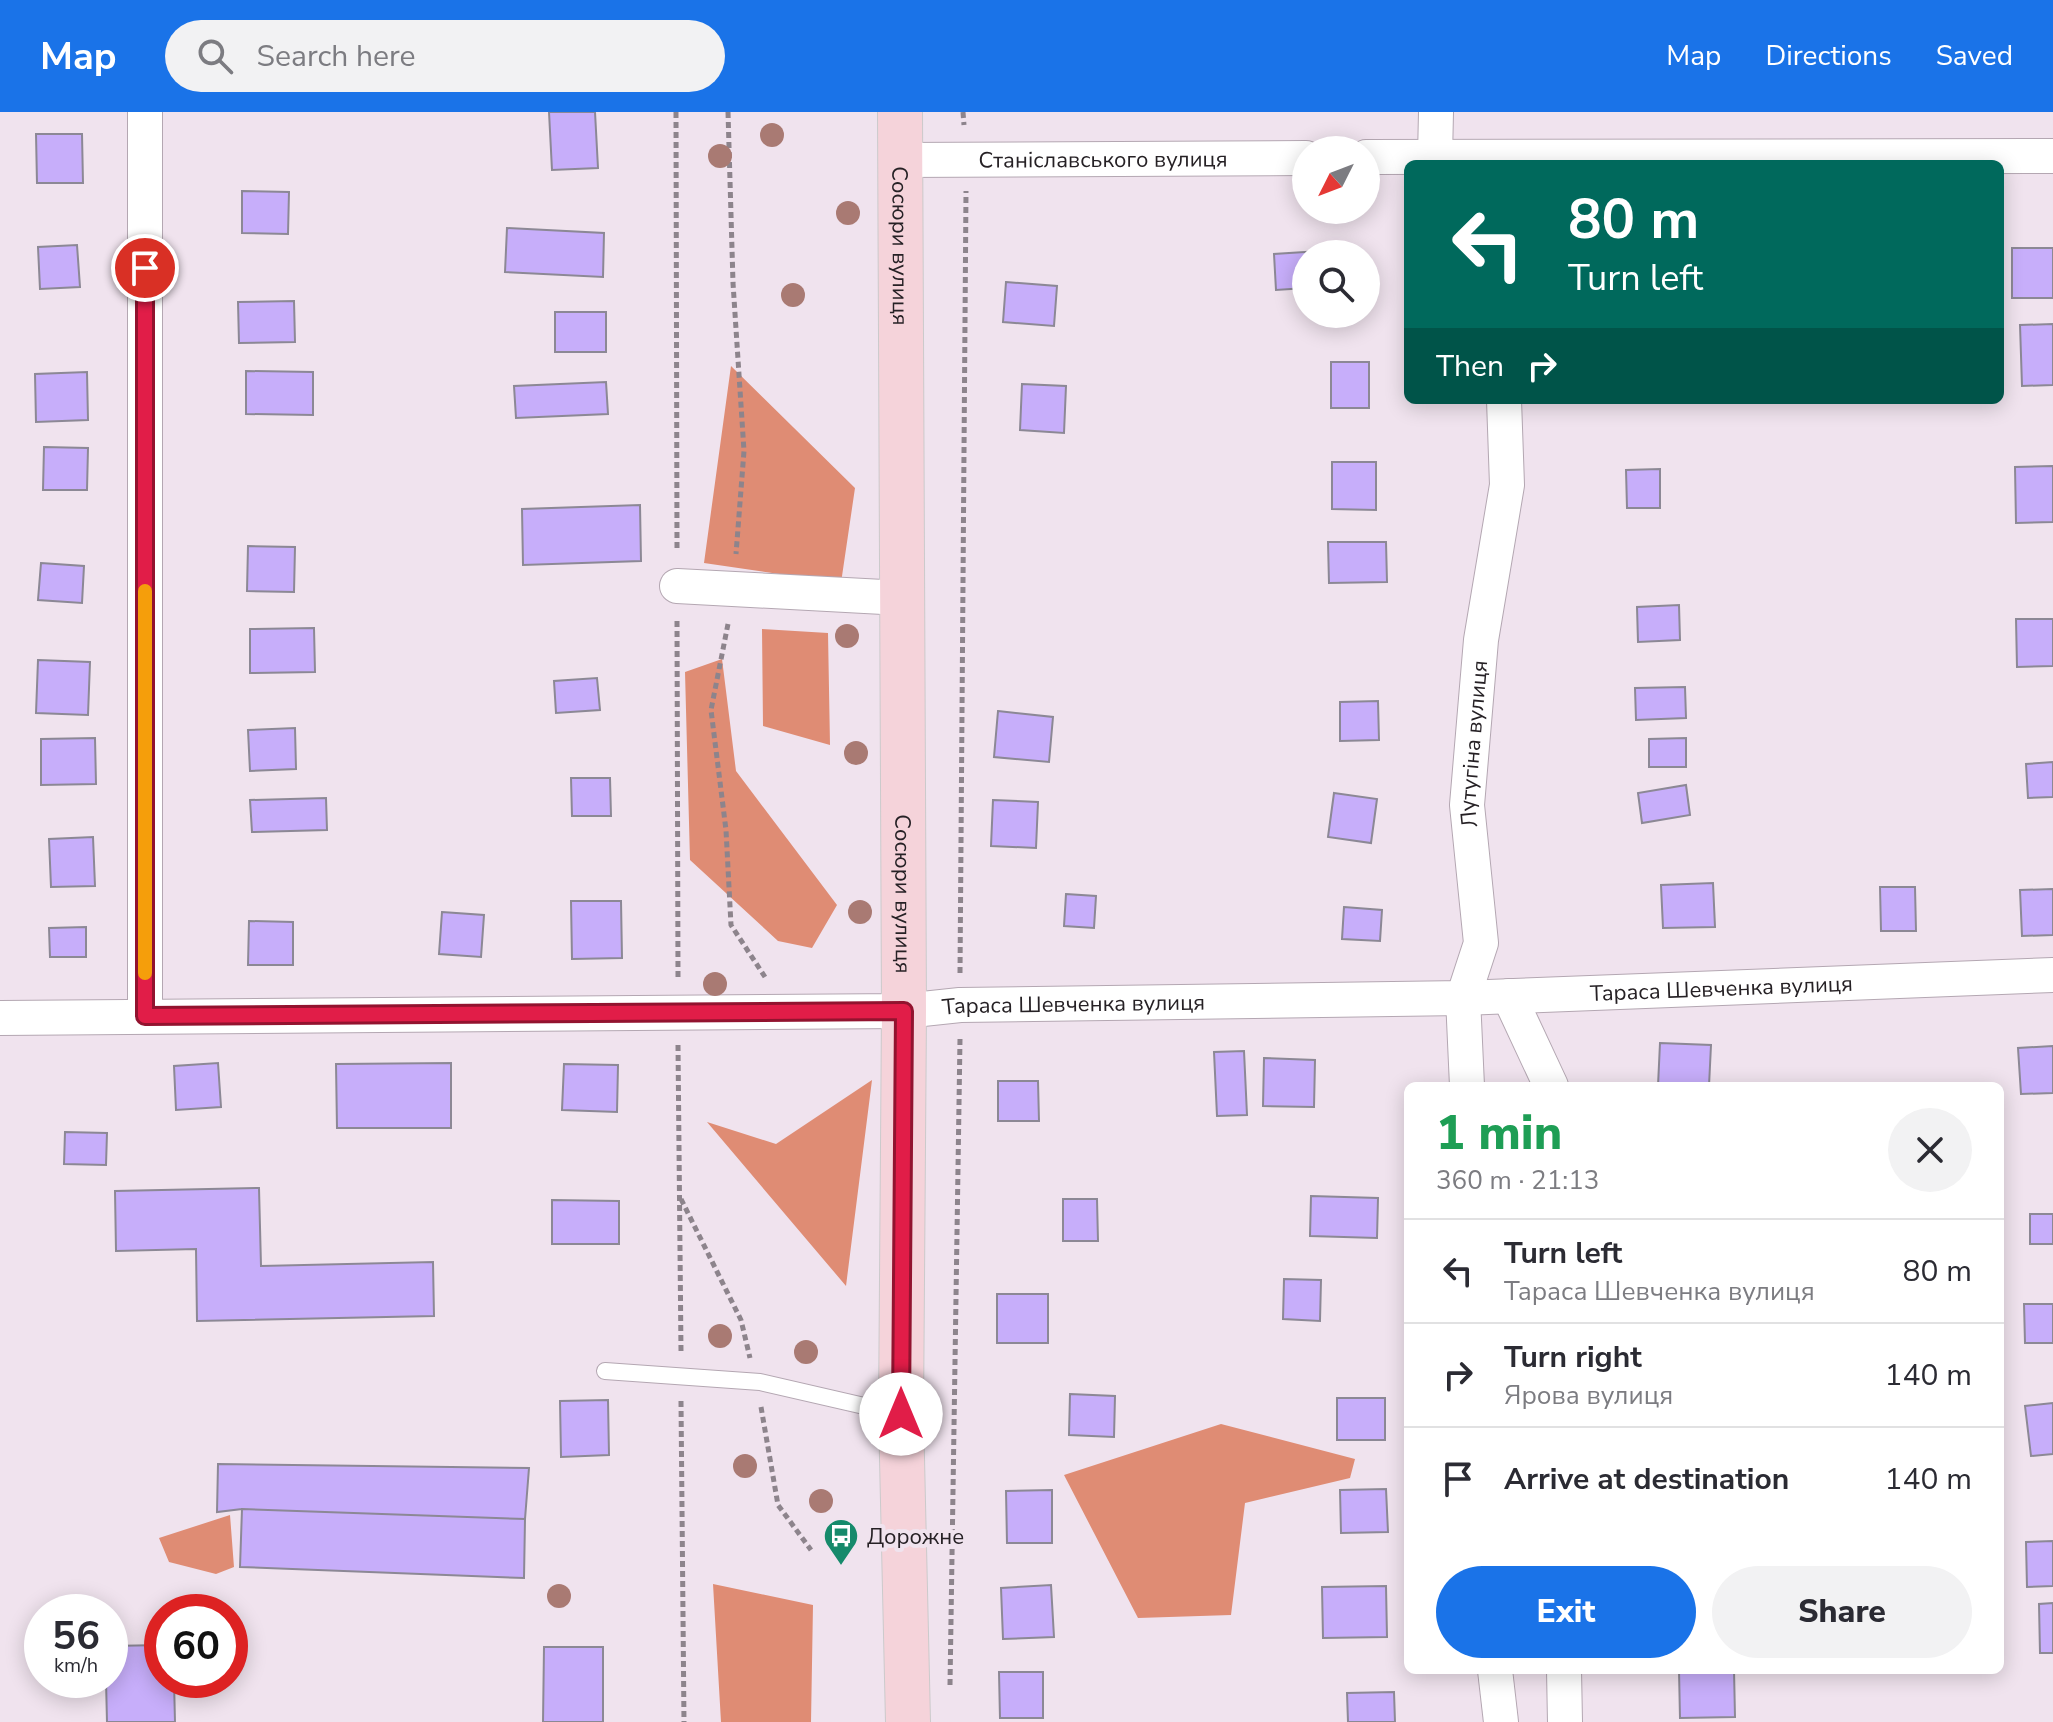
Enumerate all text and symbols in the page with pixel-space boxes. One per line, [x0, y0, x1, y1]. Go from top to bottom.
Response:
search box [165, 20, 725, 92]
text: Map [40, 31, 117, 82]
icon: search [193, 34, 237, 78]
text: Search here [257, 36, 416, 77]
text: Map [1666, 37, 1721, 75]
text: Directions [1765, 37, 1892, 75]
text: Saved [1936, 37, 2013, 75]
north arrow [1292, 136, 1380, 224]
map controls [1292, 136, 1380, 328]
street label: Станіславського вулиця [978, 144, 1228, 176]
street label: Сосюри вулиця [884, 166, 915, 326]
text: 80 m [1568, 181, 1699, 258]
icon: left [1436, 192, 1540, 296]
pin [111, 234, 179, 302]
button: search [1292, 240, 1380, 328]
icon: arrive [123, 246, 167, 290]
text: Turn left [1568, 254, 1703, 303]
icon: right [1520, 344, 1564, 388]
text: Then [1436, 346, 1504, 387]
street label: Лутугіна вулиця [1453, 659, 1495, 829]
street label: Сосюри вулиця [887, 814, 918, 974]
street label: Тараса Шевченка вулиця [1589, 969, 1853, 1009]
street label: Тараса Шевченка вулиця [941, 988, 1205, 1023]
text: 1 min [1436, 1100, 1562, 1166]
button: close [1888, 1108, 1972, 1192]
text: 360 m · 21:13 [1436, 1163, 1599, 1198]
text: Turn left [1504, 1233, 1622, 1274]
icon: left [1436, 1249, 1480, 1293]
text: 80 m [1903, 1251, 1972, 1292]
text: Тараса Шевченка вулиця [1504, 1274, 1815, 1309]
text: Turn right [1504, 1337, 1642, 1378]
icon: right [1436, 1353, 1480, 1397]
text: 140 m [1885, 1355, 1972, 1396]
position arrow [859, 1372, 943, 1456]
text: Ярова вулиця [1504, 1378, 1673, 1413]
icon: arrive [1436, 1457, 1480, 1501]
text: Arrive at destination [1504, 1459, 1789, 1500]
text: 140 m [1885, 1459, 1972, 1500]
bus stop icon: Дорожне [822, 1517, 860, 1567]
place label: Дорожне [867, 1522, 964, 1552]
button: Exit [1436, 1566, 1696, 1658]
button: Share [1712, 1566, 1972, 1658]
speed limit sign: 60 [144, 1594, 248, 1698]
text: 56 [52, 1609, 100, 1663]
text: km/h [54, 1652, 98, 1679]

